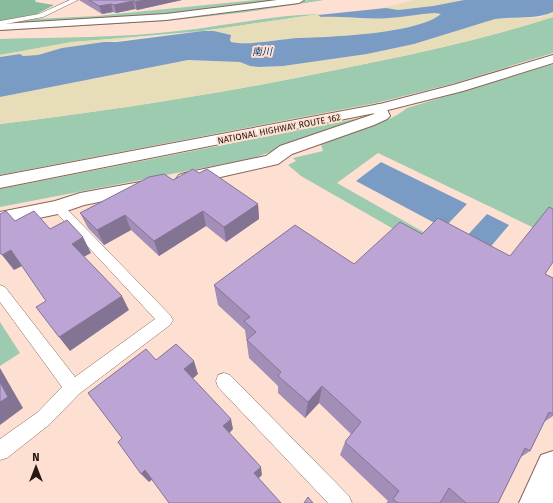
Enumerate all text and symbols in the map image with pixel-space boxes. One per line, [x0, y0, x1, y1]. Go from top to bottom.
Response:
water label: 南川 [252, 46, 273, 58]
street label: NATIONAL HIGHWAY ROUTE 162 [217, 112, 341, 146]
north arrow [16, 447, 56, 487]
text: N [32, 451, 40, 464]

